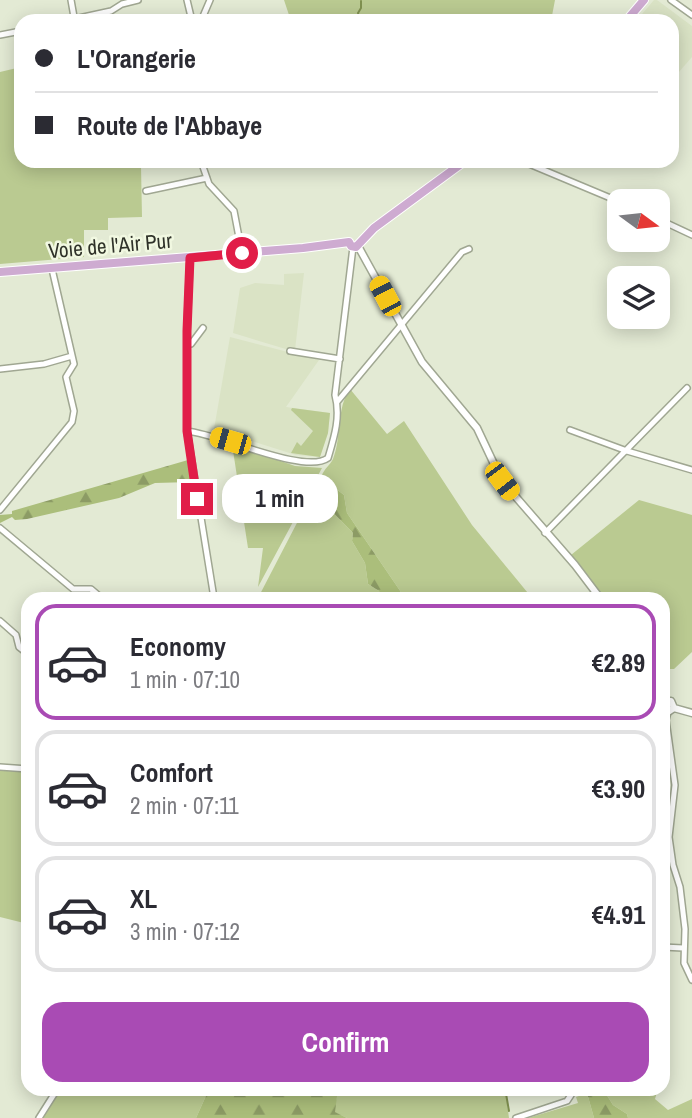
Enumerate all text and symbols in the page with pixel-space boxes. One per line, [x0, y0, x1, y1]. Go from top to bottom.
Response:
text: L'Orangerie [77, 41, 196, 76]
text: Route de l'Abbaye [77, 108, 262, 143]
north arrow [607, 189, 670, 252]
map controls [607, 189, 670, 329]
street label: Voie de l'Air Pur [47, 226, 173, 265]
route start [226, 237, 258, 269]
button: layers [607, 266, 670, 329]
car [366, 273, 405, 319]
car [207, 425, 254, 457]
car [481, 458, 524, 504]
callout: 1 min [222, 475, 337, 524]
route end [181, 483, 213, 515]
text: 1 min [255, 483, 305, 514]
text: Economy [130, 629, 226, 664]
icon: car [46, 631, 109, 694]
text: €2.89 [592, 645, 645, 680]
text: 1 min · 07:10 [130, 664, 240, 695]
text: Comfort [130, 755, 213, 790]
icon: car [46, 757, 109, 820]
text: €3.90 [592, 771, 645, 806]
text: 2 min · 07:11 [130, 790, 239, 821]
text: XL [130, 881, 157, 916]
icon: car [46, 883, 109, 946]
text: €4.91 [592, 897, 645, 932]
text: 3 min · 07:12 [130, 916, 240, 947]
button: Confirm [42, 1002, 649, 1082]

